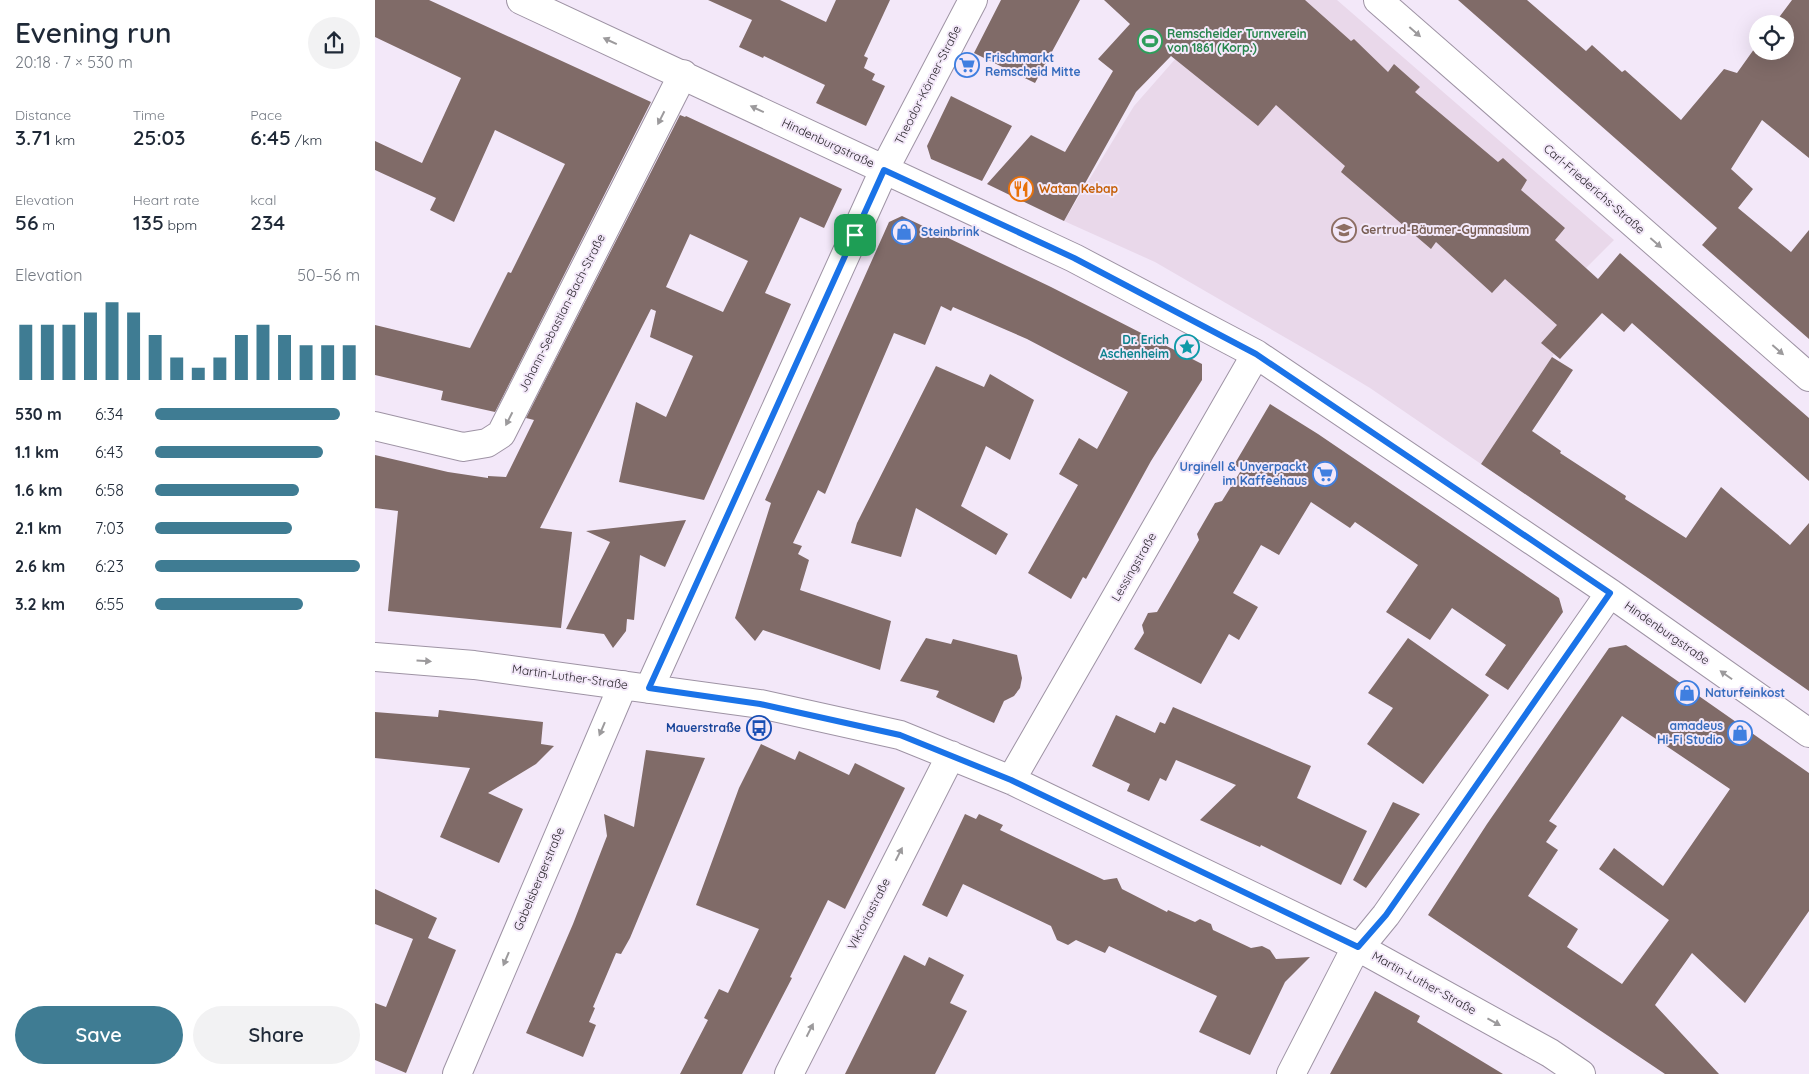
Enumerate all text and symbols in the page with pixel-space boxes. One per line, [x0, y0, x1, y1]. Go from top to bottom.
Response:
text: Evening run [15, 15, 172, 50]
map controls [1749, 15, 1794, 60]
button: locate [1749, 15, 1794, 60]
button: share [308, 17, 360, 69]
street label: Theodor-Körner-Straße [891, 23, 964, 147]
place label: Remscheider Turnverein von 1861 (Korp.) [1167, 26, 1307, 55]
one-way arrow [1409, 26, 1421, 38]
sports icon: Remscheider Turnverein von 1861 (Korp.) [1137, 28, 1163, 54]
one-way arrow [603, 36, 617, 44]
place label: Frischmarkt Remscheid Mitte [985, 50, 1081, 79]
text: 20:18 · 7 × 530 m [15, 52, 133, 72]
supermarket icon: Frischmarkt Remscheid Mitte [954, 52, 980, 78]
one-way arrow [750, 105, 764, 113]
text: Distance [15, 106, 71, 124]
text: Time [133, 106, 165, 124]
text: Pace [250, 106, 282, 124]
one-way arrow [657, 110, 665, 125]
street label: Hindenburgstraße [779, 115, 877, 171]
text: 3.71 [15, 124, 51, 150]
text: 25:03 [133, 124, 185, 150]
text: 6:45 [250, 124, 291, 150]
text: km [51, 131, 75, 149]
text: /km [291, 131, 322, 149]
street label: Carl-Friederichs-Straße [1541, 141, 1648, 237]
restaurant icon: Watan Kebap [1008, 176, 1034, 202]
place label: Watan Kebap [1039, 181, 1118, 196]
text: Elevation [15, 191, 74, 209]
text: Heart rate [133, 191, 199, 209]
text: kcal [250, 191, 276, 209]
text: 56 [15, 209, 38, 235]
text: 135 [133, 209, 164, 235]
text: 234 [250, 209, 285, 235]
pin [834, 214, 876, 256]
text: m [38, 216, 55, 234]
text: bpm [164, 216, 197, 234]
school or university icon: Gertrud-Bäumer-Gymnasium [1331, 217, 1357, 243]
shop icon: Steinbrink [891, 219, 917, 245]
icon: arrive [841, 221, 869, 249]
place label: Gertrud-Bäumer-Gymnasium [1361, 222, 1529, 237]
place label: Steinbrink [921, 224, 980, 239]
street label: Johann-Sebastian-Bach-Straße [515, 231, 608, 394]
one-way arrow [1649, 237, 1661, 249]
text: Elevation [15, 265, 82, 285]
text: 50–56 m [297, 265, 360, 285]
place label: Dr. Erich Aschenheim [1100, 332, 1169, 361]
place icon: Dr. Erich Aschenheim [1174, 334, 1200, 360]
one-way arrow [1772, 344, 1784, 355]
text: 530 m [15, 404, 62, 424]
text: 6:34 [95, 404, 123, 424]
one-way arrow [505, 412, 513, 426]
text: 1.1 km [15, 442, 59, 462]
text: 6:43 [95, 442, 123, 462]
place label: Urginell & Unverpackt im Kaffeehaus [1180, 459, 1307, 488]
supermarket icon: Urginell & Unverpackt im Kaffeehaus [1312, 461, 1338, 487]
text: 1.6 km [15, 480, 62, 500]
text: 6:58 [95, 480, 124, 500]
text: 2.1 km [15, 518, 62, 538]
text: 7:03 [95, 518, 124, 538]
street label: Lessingstraße [1108, 530, 1159, 604]
text: 2.6 km [15, 556, 65, 576]
text: 6:23 [95, 556, 124, 576]
text: 3.2 km [15, 594, 65, 614]
text: 6:55 [95, 594, 124, 614]
street label: Hindenburgstraße [1622, 598, 1713, 668]
one-way arrow [416, 657, 432, 665]
street label: Martin-Luther-Straße [511, 661, 629, 692]
one-way arrow [1719, 670, 1733, 680]
shop icon: Naturfeinkost [1674, 680, 1700, 706]
place label: Naturfeinkost [1705, 685, 1785, 700]
bus stop icon: Mauerstraße [746, 715, 772, 741]
place label: amadeus Hi-Fi Studio [1657, 718, 1724, 747]
place label: Mauerstraße [666, 720, 741, 735]
shop icon: amadeus Hi-Fi Studio [1727, 720, 1753, 746]
one-way arrow [598, 722, 606, 736]
street label: Gabelsbergerstraße [510, 825, 567, 933]
one-way arrow [895, 847, 903, 861]
street label: Viktoriastraße [844, 875, 893, 952]
street label: Martin-Luther-Straße [1370, 948, 1479, 1018]
one-way arrow [501, 952, 509, 966]
button: Save [15, 1006, 183, 1064]
button: Share [193, 1006, 360, 1064]
one-way arrow [1486, 1018, 1501, 1026]
one-way arrow [806, 1023, 814, 1037]

